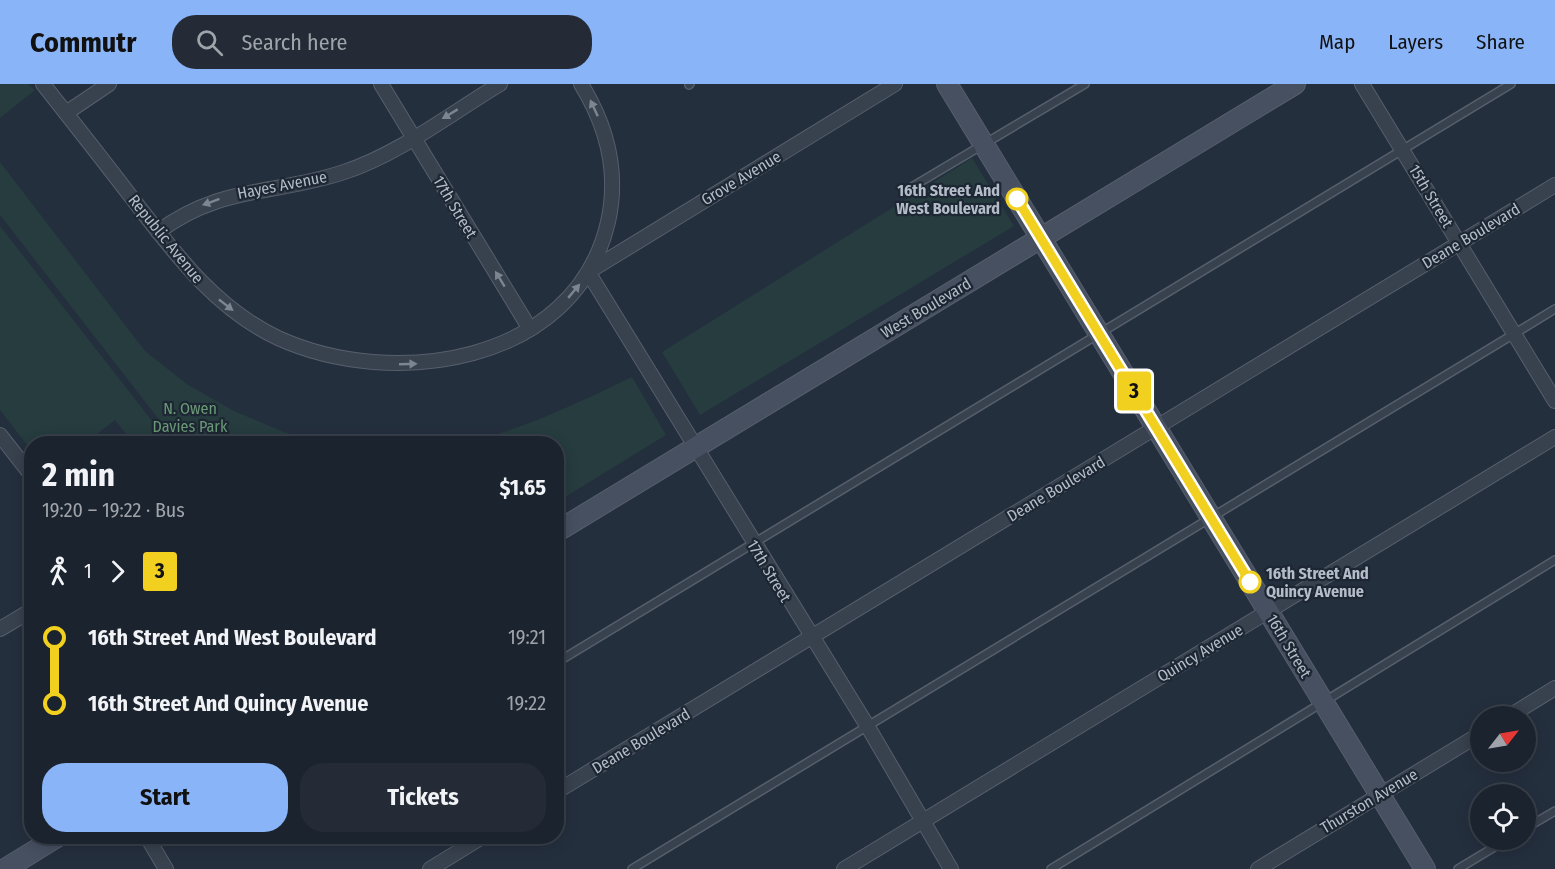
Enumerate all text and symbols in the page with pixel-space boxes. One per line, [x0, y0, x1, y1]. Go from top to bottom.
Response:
search box [172, 15, 592, 69]
text: Commutr [30, 26, 136, 59]
icon: search [193, 26, 226, 59]
text: Search here [241, 29, 347, 56]
text: Map [1319, 29, 1355, 55]
text: Layers [1388, 29, 1443, 55]
text: Share [1476, 29, 1525, 55]
one-way arrow [590, 99, 599, 116]
one-way arrow [442, 109, 458, 120]
street label: Grove Avenue [698, 147, 784, 209]
street label: 15th Street [1405, 161, 1458, 232]
street label: Hayes Avenue [236, 167, 329, 203]
street label: 17th Street [429, 172, 481, 242]
place label: 16th Street And West Boulevard [896, 181, 1000, 218]
marker: 16th Street And West Boulevard [1006, 188, 1028, 210]
street label: Republic Avenue [124, 191, 208, 287]
one-way arrow [201, 197, 219, 207]
street label: Deane Boulevard [1419, 199, 1523, 273]
one-way arrow [494, 271, 505, 287]
street label: West Boulevard [878, 274, 974, 342]
one-way arrow [567, 284, 580, 299]
one-way arrow [218, 299, 234, 312]
one-way arrow [398, 359, 417, 368]
line badge: 3 [1114, 372, 1154, 410]
text: 3 [1129, 378, 1139, 404]
park label: N. Owen Davies Park [153, 399, 228, 436]
street label: Deane Boulevard [1004, 452, 1108, 526]
text: 2 min [42, 455, 115, 495]
text: $1.65 [500, 474, 546, 501]
text: 19:20 – 19:22 · Bus [42, 498, 185, 522]
street label: 17th Street [743, 536, 795, 606]
icon: walk [42, 555, 75, 588]
icon: forward [101, 555, 134, 588]
text: 3 [155, 558, 165, 584]
text: 1 [84, 559, 92, 583]
place label: 16th Street And Quincy Avenue [1266, 564, 1369, 601]
marker: 16th Street And Quincy Avenue [1239, 571, 1261, 593]
street label: 16th Street [1263, 611, 1316, 682]
street label: Quincy Avenue [1154, 620, 1246, 686]
text: 16th Street And West Boulevard [88, 624, 376, 651]
text: 19:21 [508, 625, 546, 649]
text: 16th Street And Quincy Avenue [88, 690, 368, 717]
text: 19:22 [507, 691, 546, 715]
street label: Deane Boulevard [589, 704, 693, 778]
north arrow [1470, 706, 1536, 772]
map controls [1470, 706, 1536, 850]
button: Start [42, 763, 288, 832]
button: Tickets [300, 763, 546, 832]
street label: Thurston Avenue [1317, 764, 1421, 837]
button: locate [1470, 784, 1536, 850]

